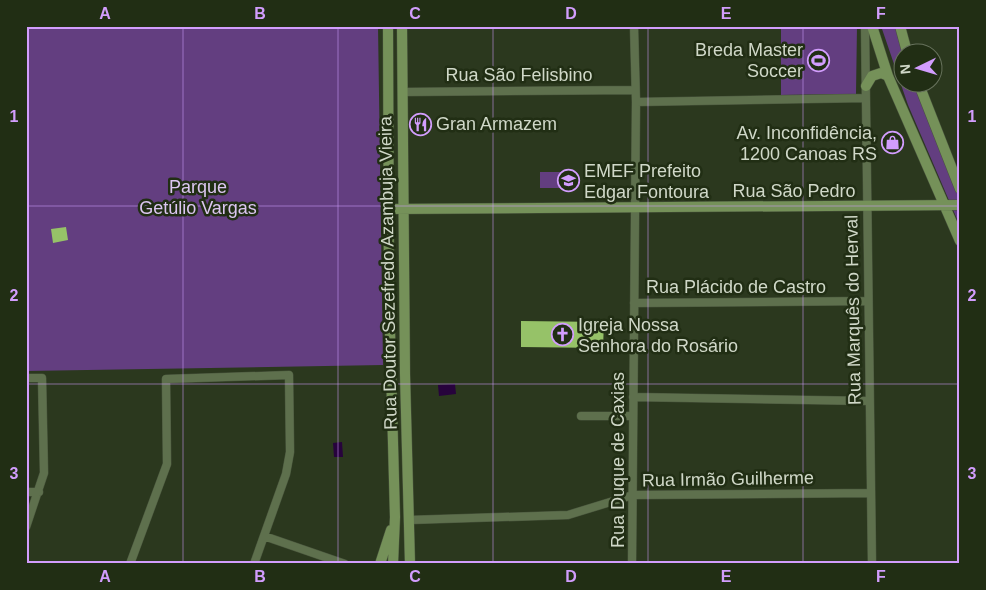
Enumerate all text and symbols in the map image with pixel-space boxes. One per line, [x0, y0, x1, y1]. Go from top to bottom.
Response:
text: A [99, 5, 111, 22]
text: B [254, 5, 266, 22]
text: C [409, 5, 421, 22]
text: D [565, 5, 577, 22]
text: E [721, 5, 732, 22]
text: F [876, 5, 886, 22]
place label: Breda Master Soccer [695, 40, 803, 81]
north arrow [894, 42, 944, 92]
sports icon: Breda Master Soccer [807, 48, 831, 72]
text: N [897, 63, 913, 75]
street label: Rua São Felisbino [445, 65, 593, 85]
text: 1 [10, 108, 19, 125]
text: 1 [968, 108, 977, 125]
restaurant icon: Gran Armazem [408, 112, 432, 136]
place label: Gran Armazem [436, 114, 557, 134]
street label: Rua Doutor Sezefredo Azambuja Vieira [375, 115, 401, 430]
place label: Av. Inconfidência, 1200 Canoas RS [737, 123, 877, 164]
shop icon: Av. Inconfidência, 1200 Canoas RS [881, 131, 905, 155]
place label: EMEF Prefeito Edgar Fontoura [584, 161, 710, 202]
school or university icon: EMEF Prefeito Edgar Fontoura [556, 169, 580, 193]
park label: Parque Getúlio Vargas [139, 177, 257, 218]
street label: Rua São Pedro [732, 181, 856, 201]
street label: Rua Marquês do Herval [841, 215, 865, 405]
street label: Rua Plácido de Castro [646, 277, 826, 297]
text: 2 [10, 287, 19, 304]
text: 2 [968, 287, 977, 304]
place label: Igreja Nossa Senhora do Rosário [578, 315, 738, 356]
church icon: Igreja Nossa Senhora do Rosário [550, 323, 574, 347]
street label: Rua Duque de Caxias [608, 372, 628, 548]
text: 3 [10, 465, 19, 482]
text: 3 [968, 465, 977, 482]
street label: Rua Irmão Guilherme [642, 467, 814, 491]
text: A [99, 568, 111, 585]
text: B [254, 568, 266, 585]
text: C [409, 568, 421, 585]
text: D [565, 568, 577, 585]
text: E [721, 568, 732, 585]
text: F [876, 568, 886, 585]

